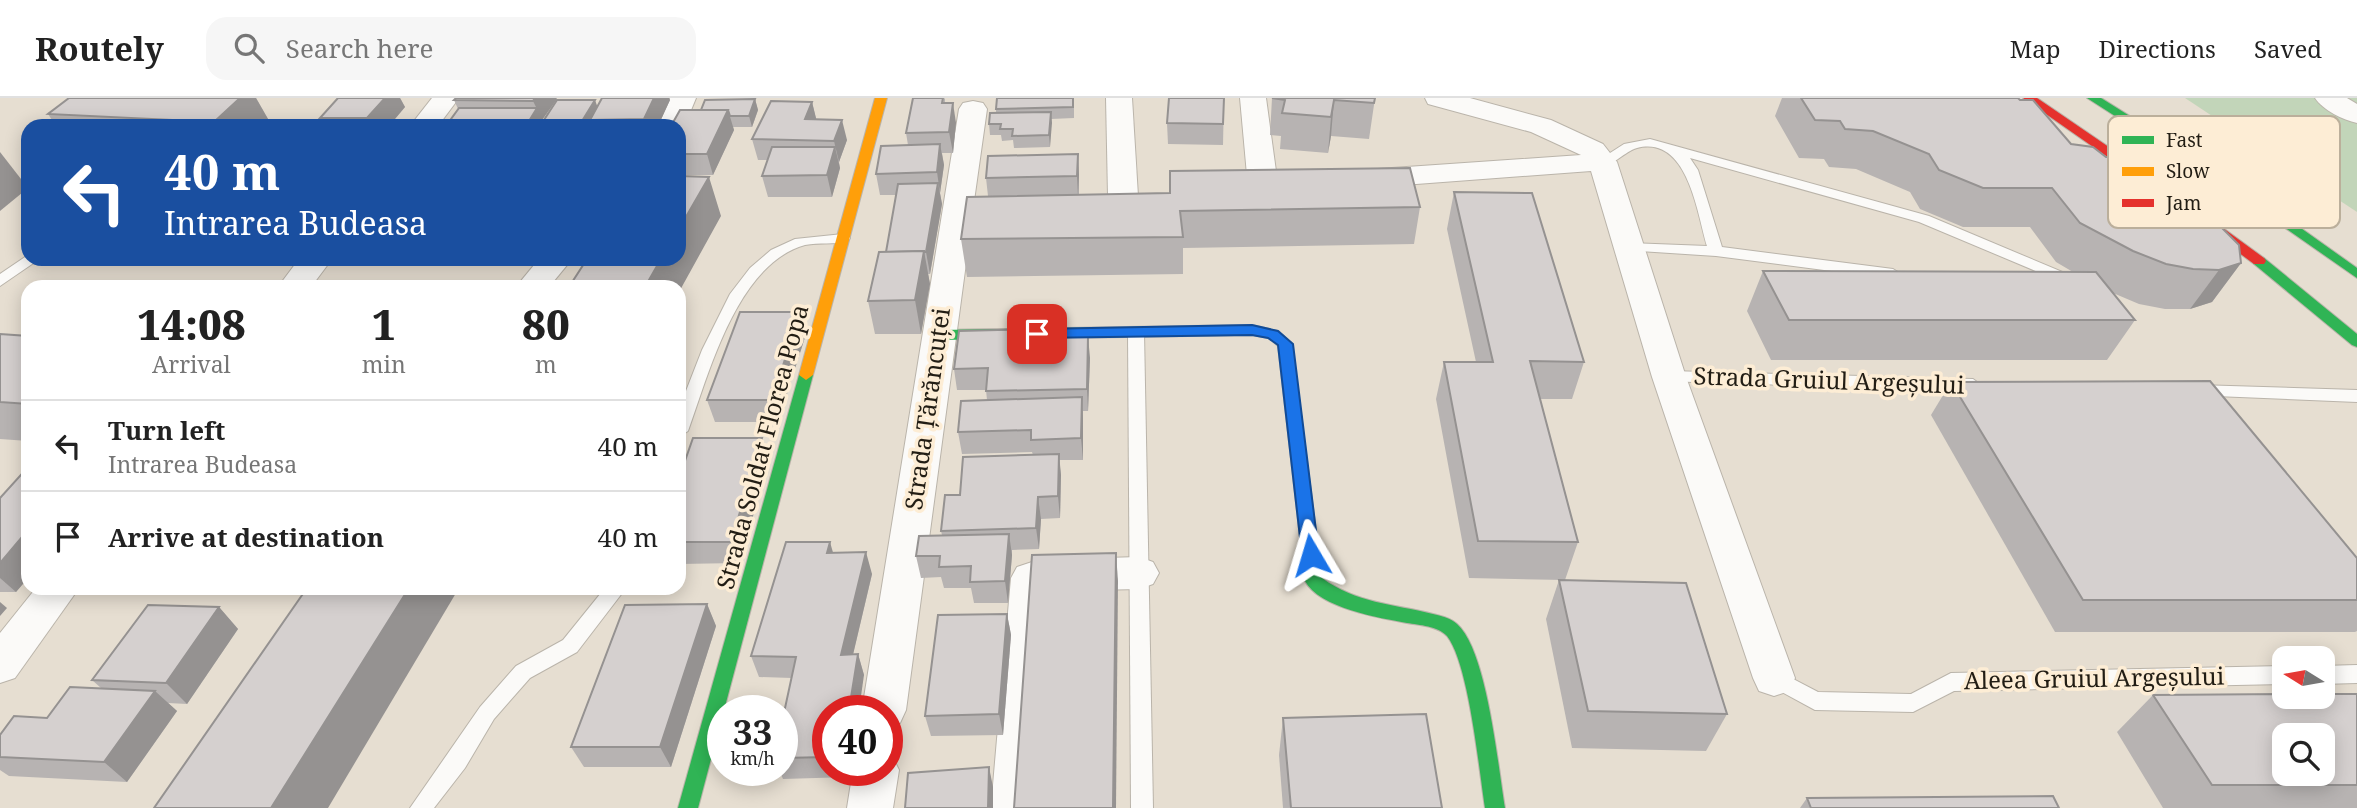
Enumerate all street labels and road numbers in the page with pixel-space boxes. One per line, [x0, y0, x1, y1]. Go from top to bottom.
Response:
street label: Strada Soldat Florea Popa [708, 301, 815, 593]
street label: Strada Țărăncuței [896, 305, 957, 512]
street label: Strada Gruiul Argeșului [1693, 358, 1965, 401]
street label: Aleea Gruiul Argeșului [1963, 659, 2225, 696]

